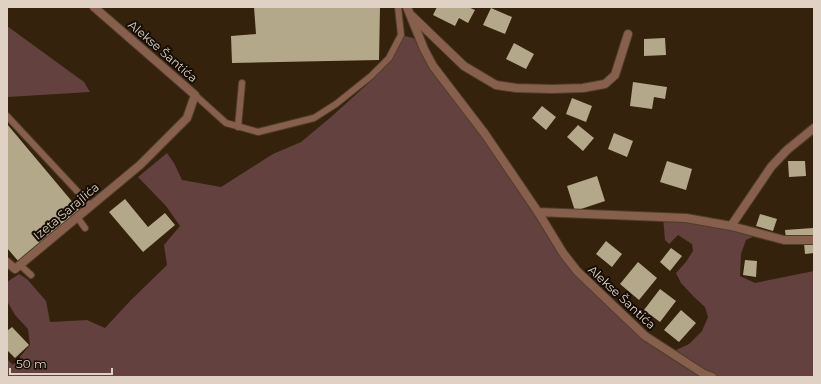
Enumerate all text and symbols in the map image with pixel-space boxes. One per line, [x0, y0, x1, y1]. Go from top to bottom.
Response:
street label: Alekse Šantića [125, 17, 201, 85]
street label: Izeta Sarajlića [30, 179, 102, 243]
street label: Alekse Šantića [585, 262, 659, 332]
scale bar [10, 350, 112, 376]
text: 50 m [16, 356, 47, 371]

